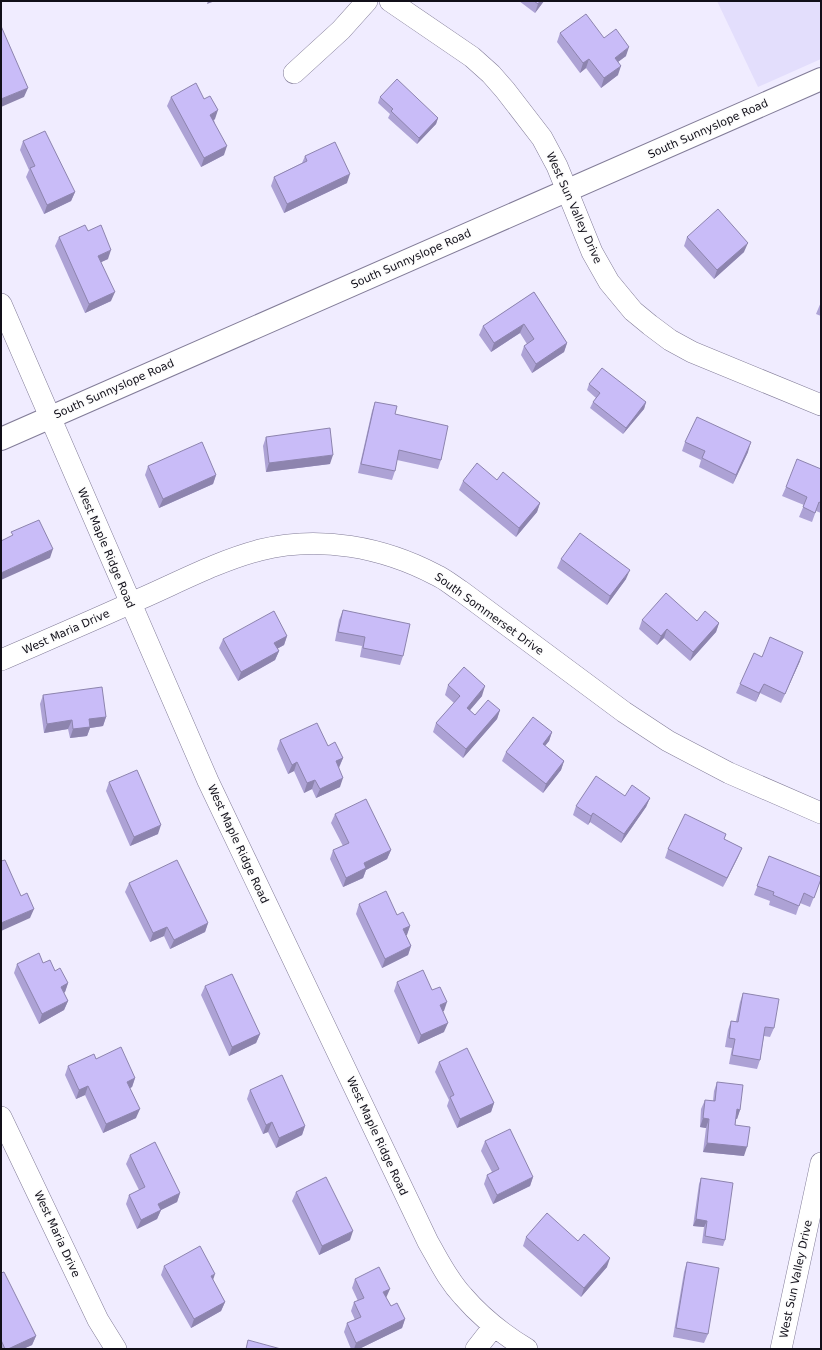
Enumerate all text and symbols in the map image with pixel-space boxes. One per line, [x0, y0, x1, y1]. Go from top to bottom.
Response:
street label: South Sunnyslope Road [646, 97, 770, 161]
street label: West Sun Valley Drive [544, 150, 605, 266]
street label: South Sunnyslope Road [349, 227, 473, 291]
street label: South Sunnyslope Road [52, 357, 176, 421]
street label: West Maple Ridge Road [75, 486, 137, 610]
street label: South Sommerset Drive [432, 570, 546, 658]
street label: West Maria Drive [20, 607, 112, 657]
street label: West Maple Ridge Road [205, 783, 271, 905]
street label: West Maple Ridge Road [344, 1075, 410, 1197]
street label: West Maria Drive [31, 1189, 83, 1280]
street label: West Sun Valley Drive [777, 1218, 815, 1339]

